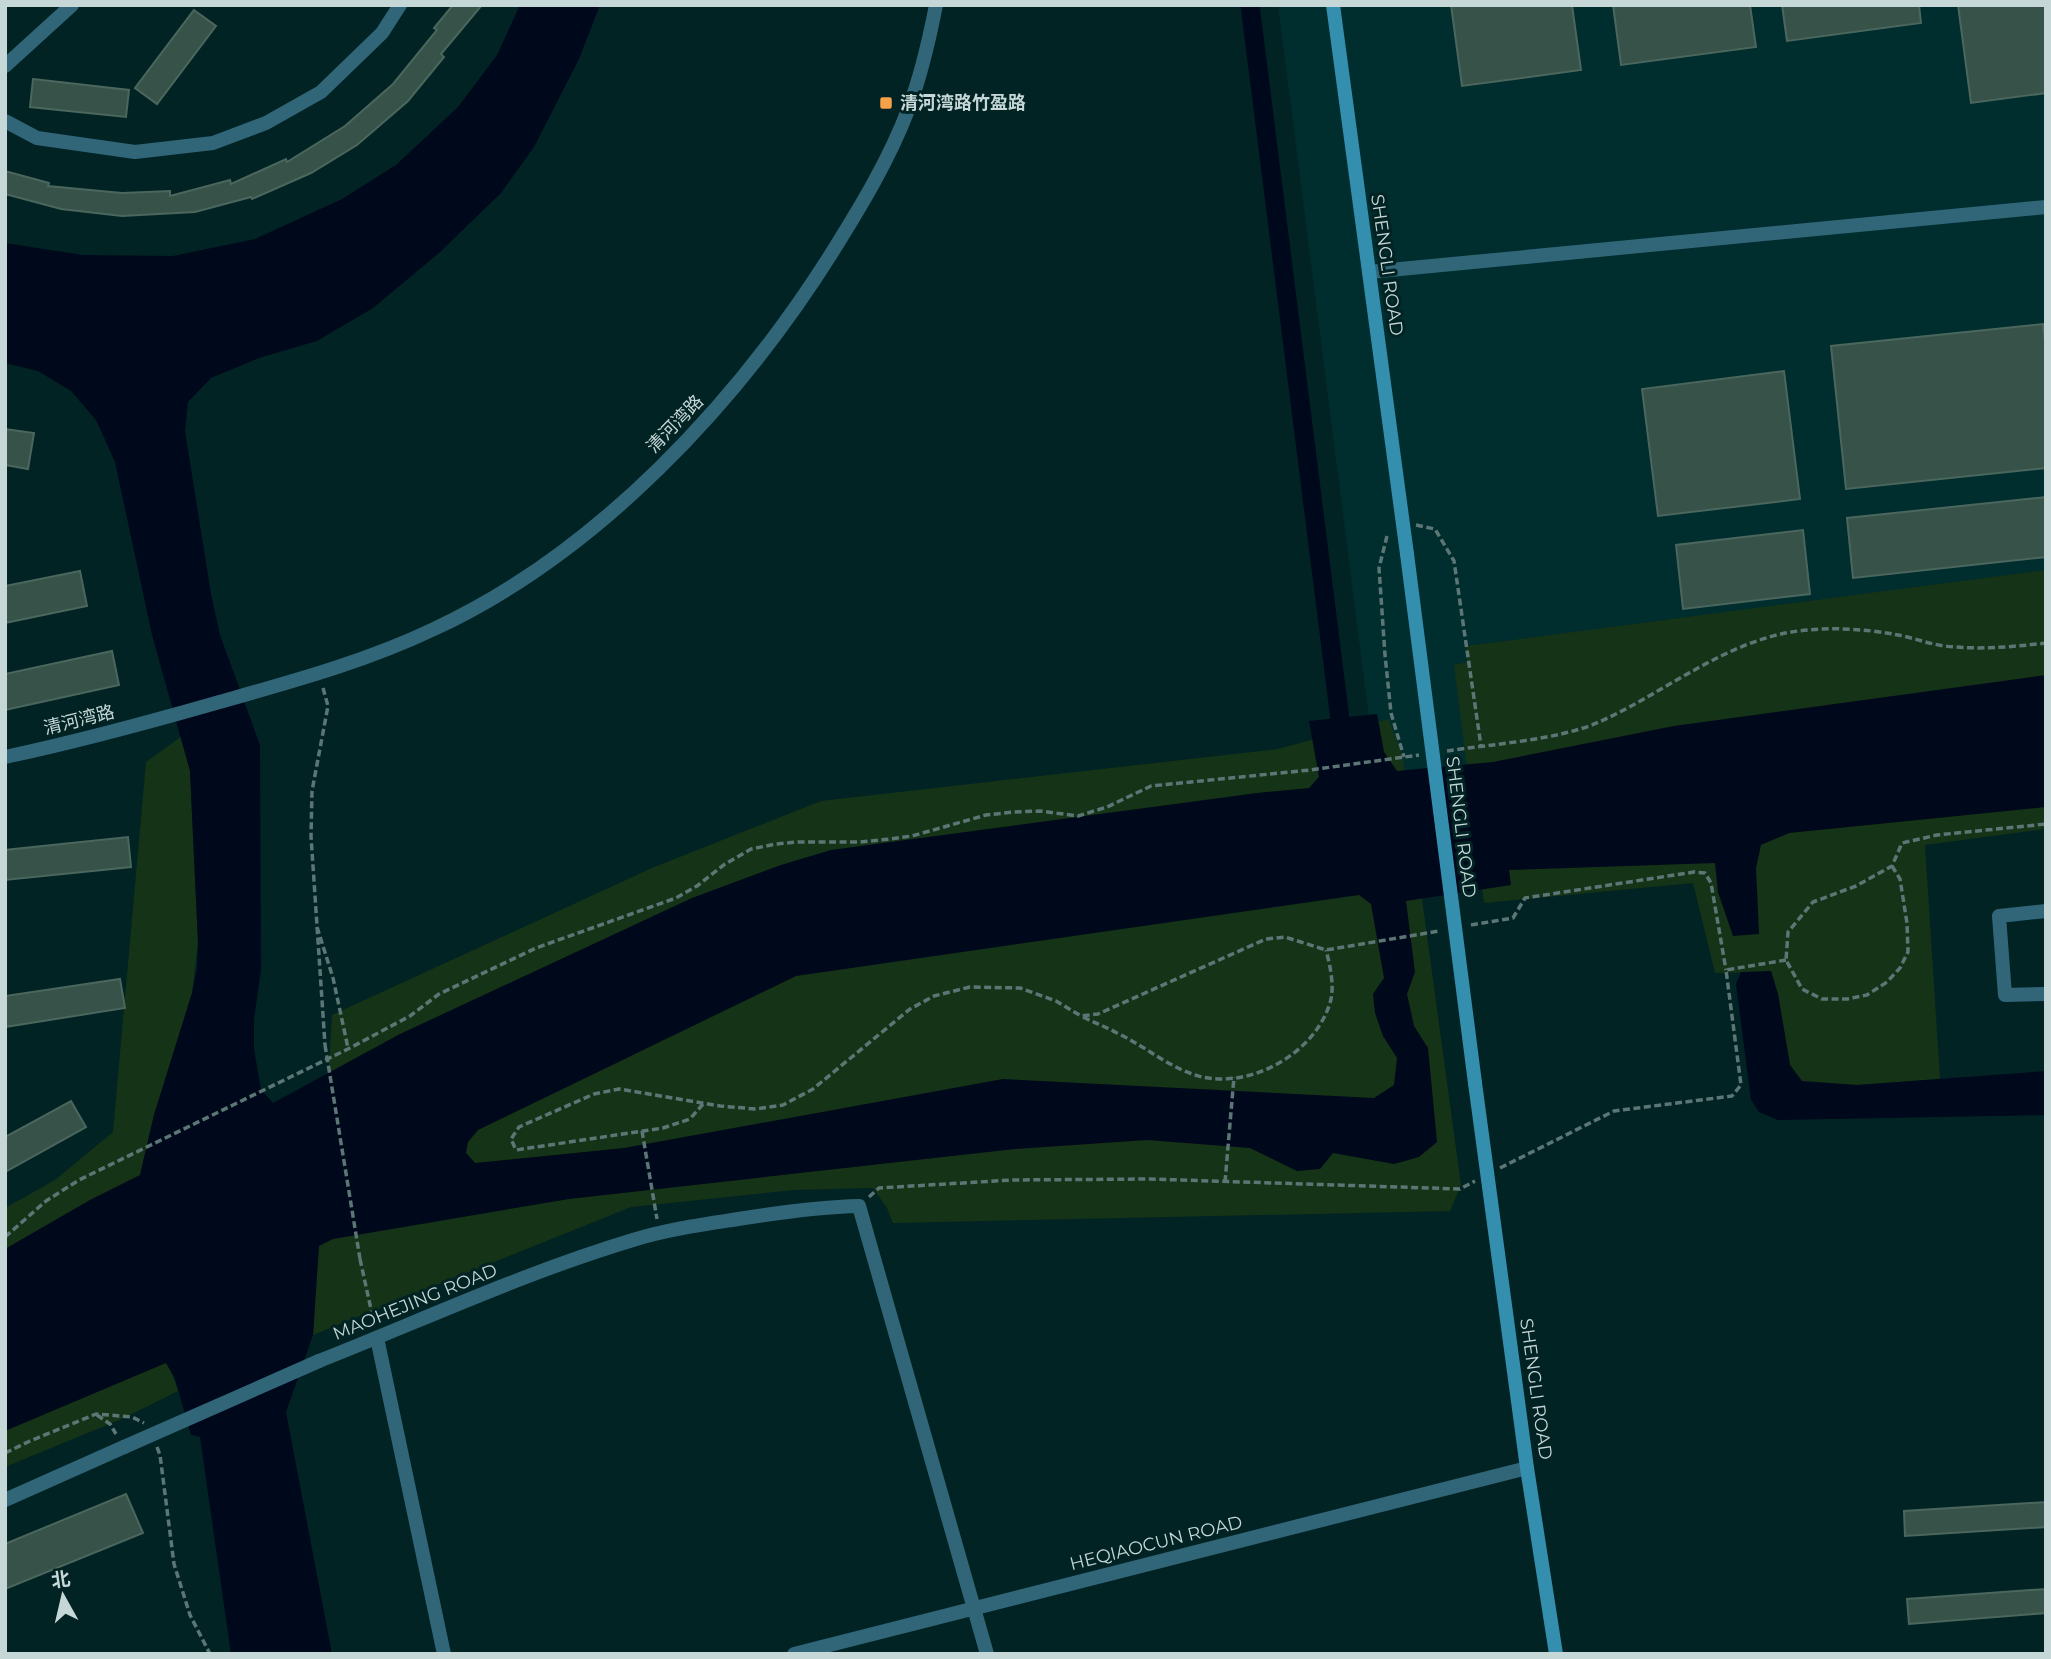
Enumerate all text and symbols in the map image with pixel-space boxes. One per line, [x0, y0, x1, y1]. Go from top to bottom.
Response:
place label: 清河湾路竹盈路 [900, 92, 1026, 114]
marker: 清河湾路竹盈路 [878, 95, 894, 111]
street label: SHENGLI ROAD [1366, 193, 1408, 337]
street label: 清河湾路 [642, 390, 708, 458]
street label: 清河湾路 [41, 701, 117, 739]
street label: SHENGLI ROAD [1441, 755, 1481, 899]
street label: MAOHEJING ROAD [330, 1259, 500, 1345]
street label: SHENGLI ROAD [1515, 1317, 1557, 1461]
street label: HEQIAOCUN ROAD [1067, 1511, 1245, 1575]
north arrow [28, 1561, 98, 1631]
text: 北 [50, 1567, 72, 1592]

